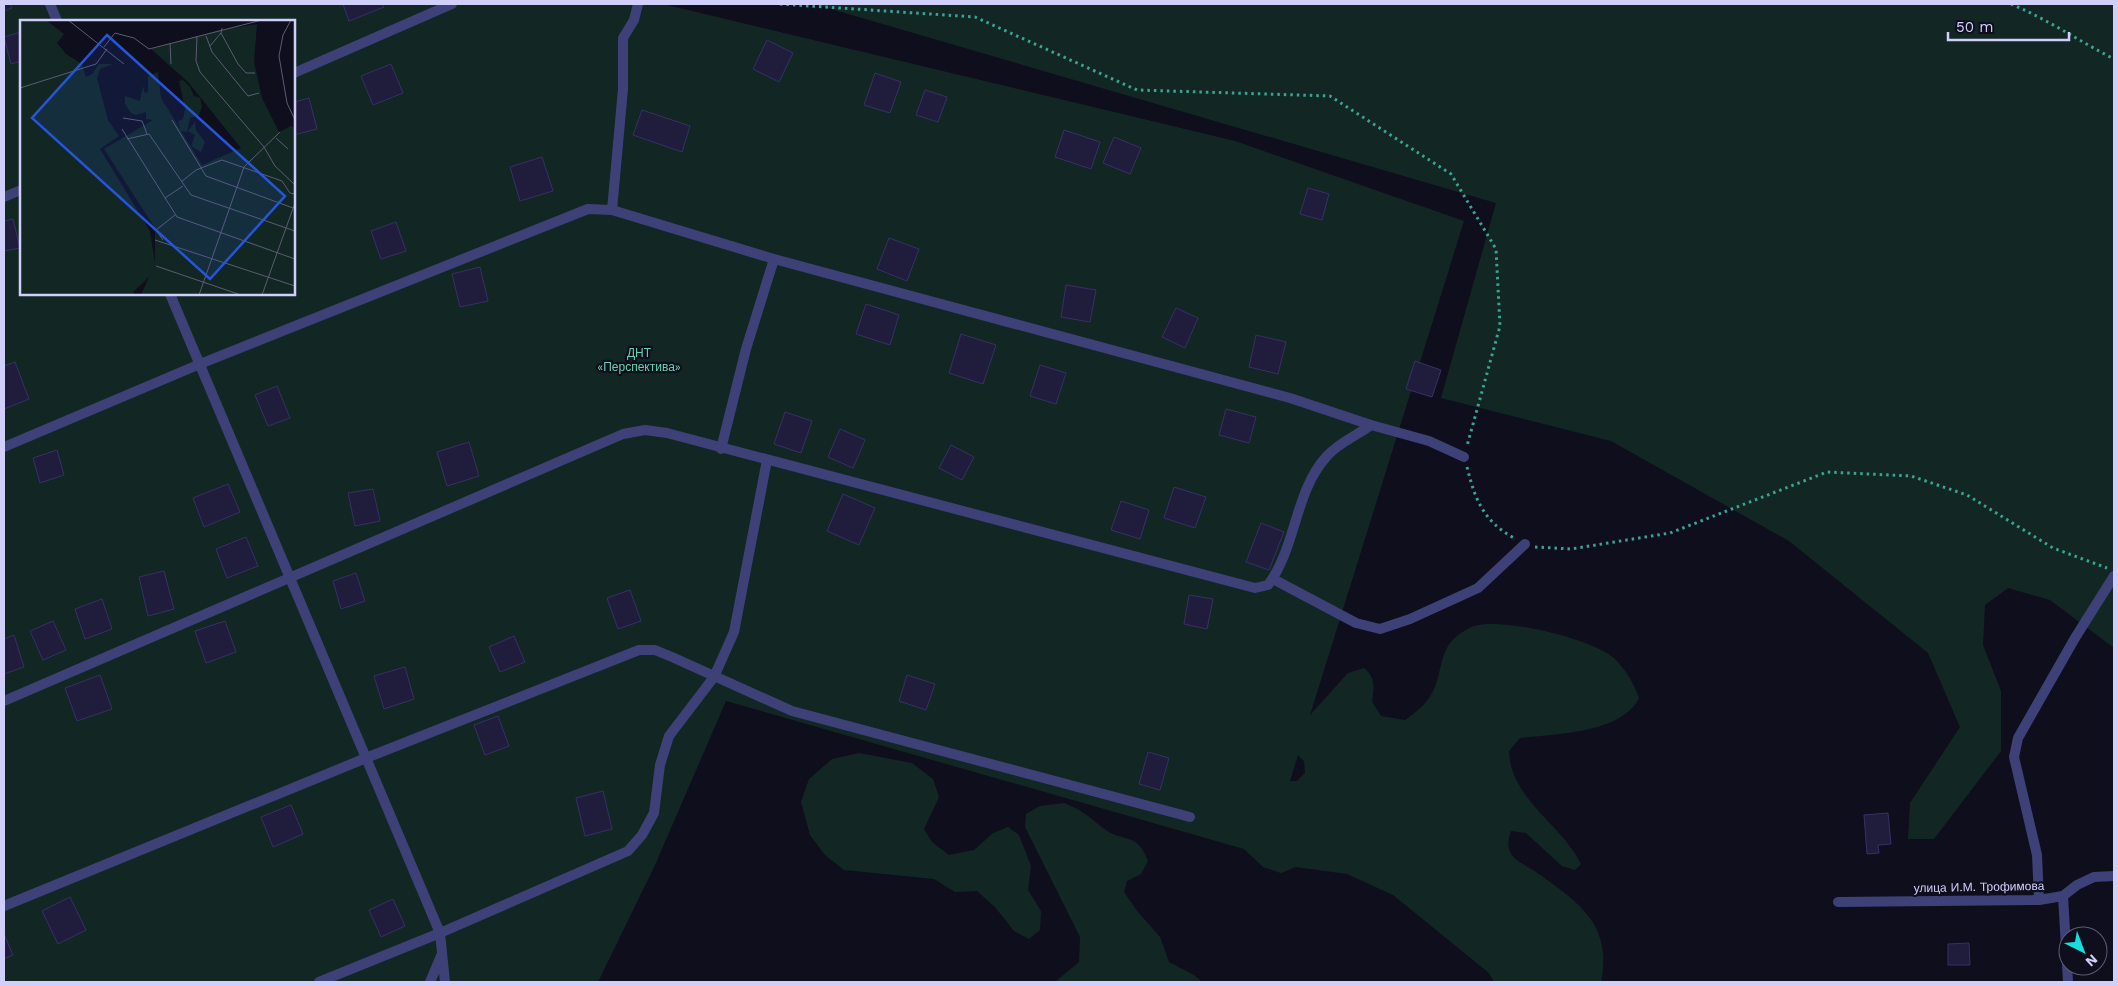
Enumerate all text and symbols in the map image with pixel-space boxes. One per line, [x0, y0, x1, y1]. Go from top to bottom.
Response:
scale bar [1948, 10, 2069, 42]
text: 50 m [1956, 18, 1993, 36]
inset map [20, 20, 295, 295]
park label: ДНТ «Перспектива» [597, 346, 681, 374]
street label: улица И.М. Трофимова [1914, 879, 2045, 895]
north arrow [2058, 926, 2108, 976]
text: N [2082, 951, 2101, 970]

